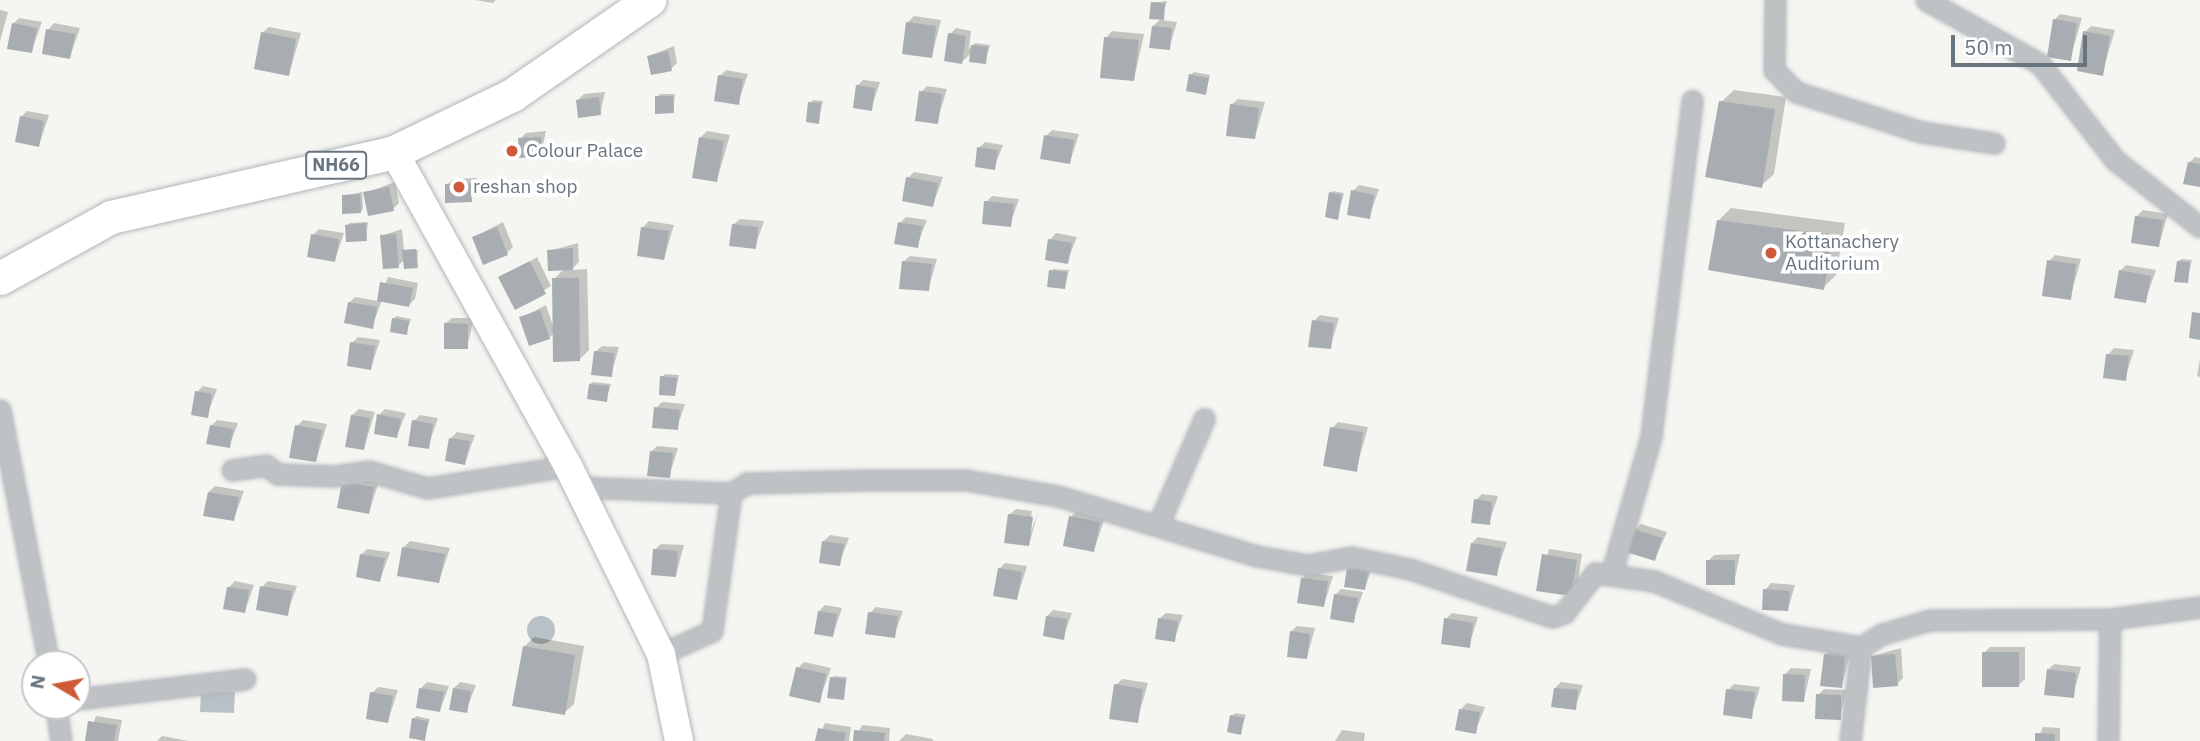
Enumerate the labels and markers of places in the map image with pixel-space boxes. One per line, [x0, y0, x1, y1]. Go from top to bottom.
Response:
place label: Colour Palace [526, 140, 643, 162]
marker: Colour Palace [504, 143, 520, 159]
place label: reshan shop [473, 176, 577, 198]
marker: reshan shop [451, 179, 467, 195]
place label: Kottanachery Auditorium [1785, 231, 1899, 275]
marker: Kottanachery Auditorium [1763, 245, 1779, 261]

